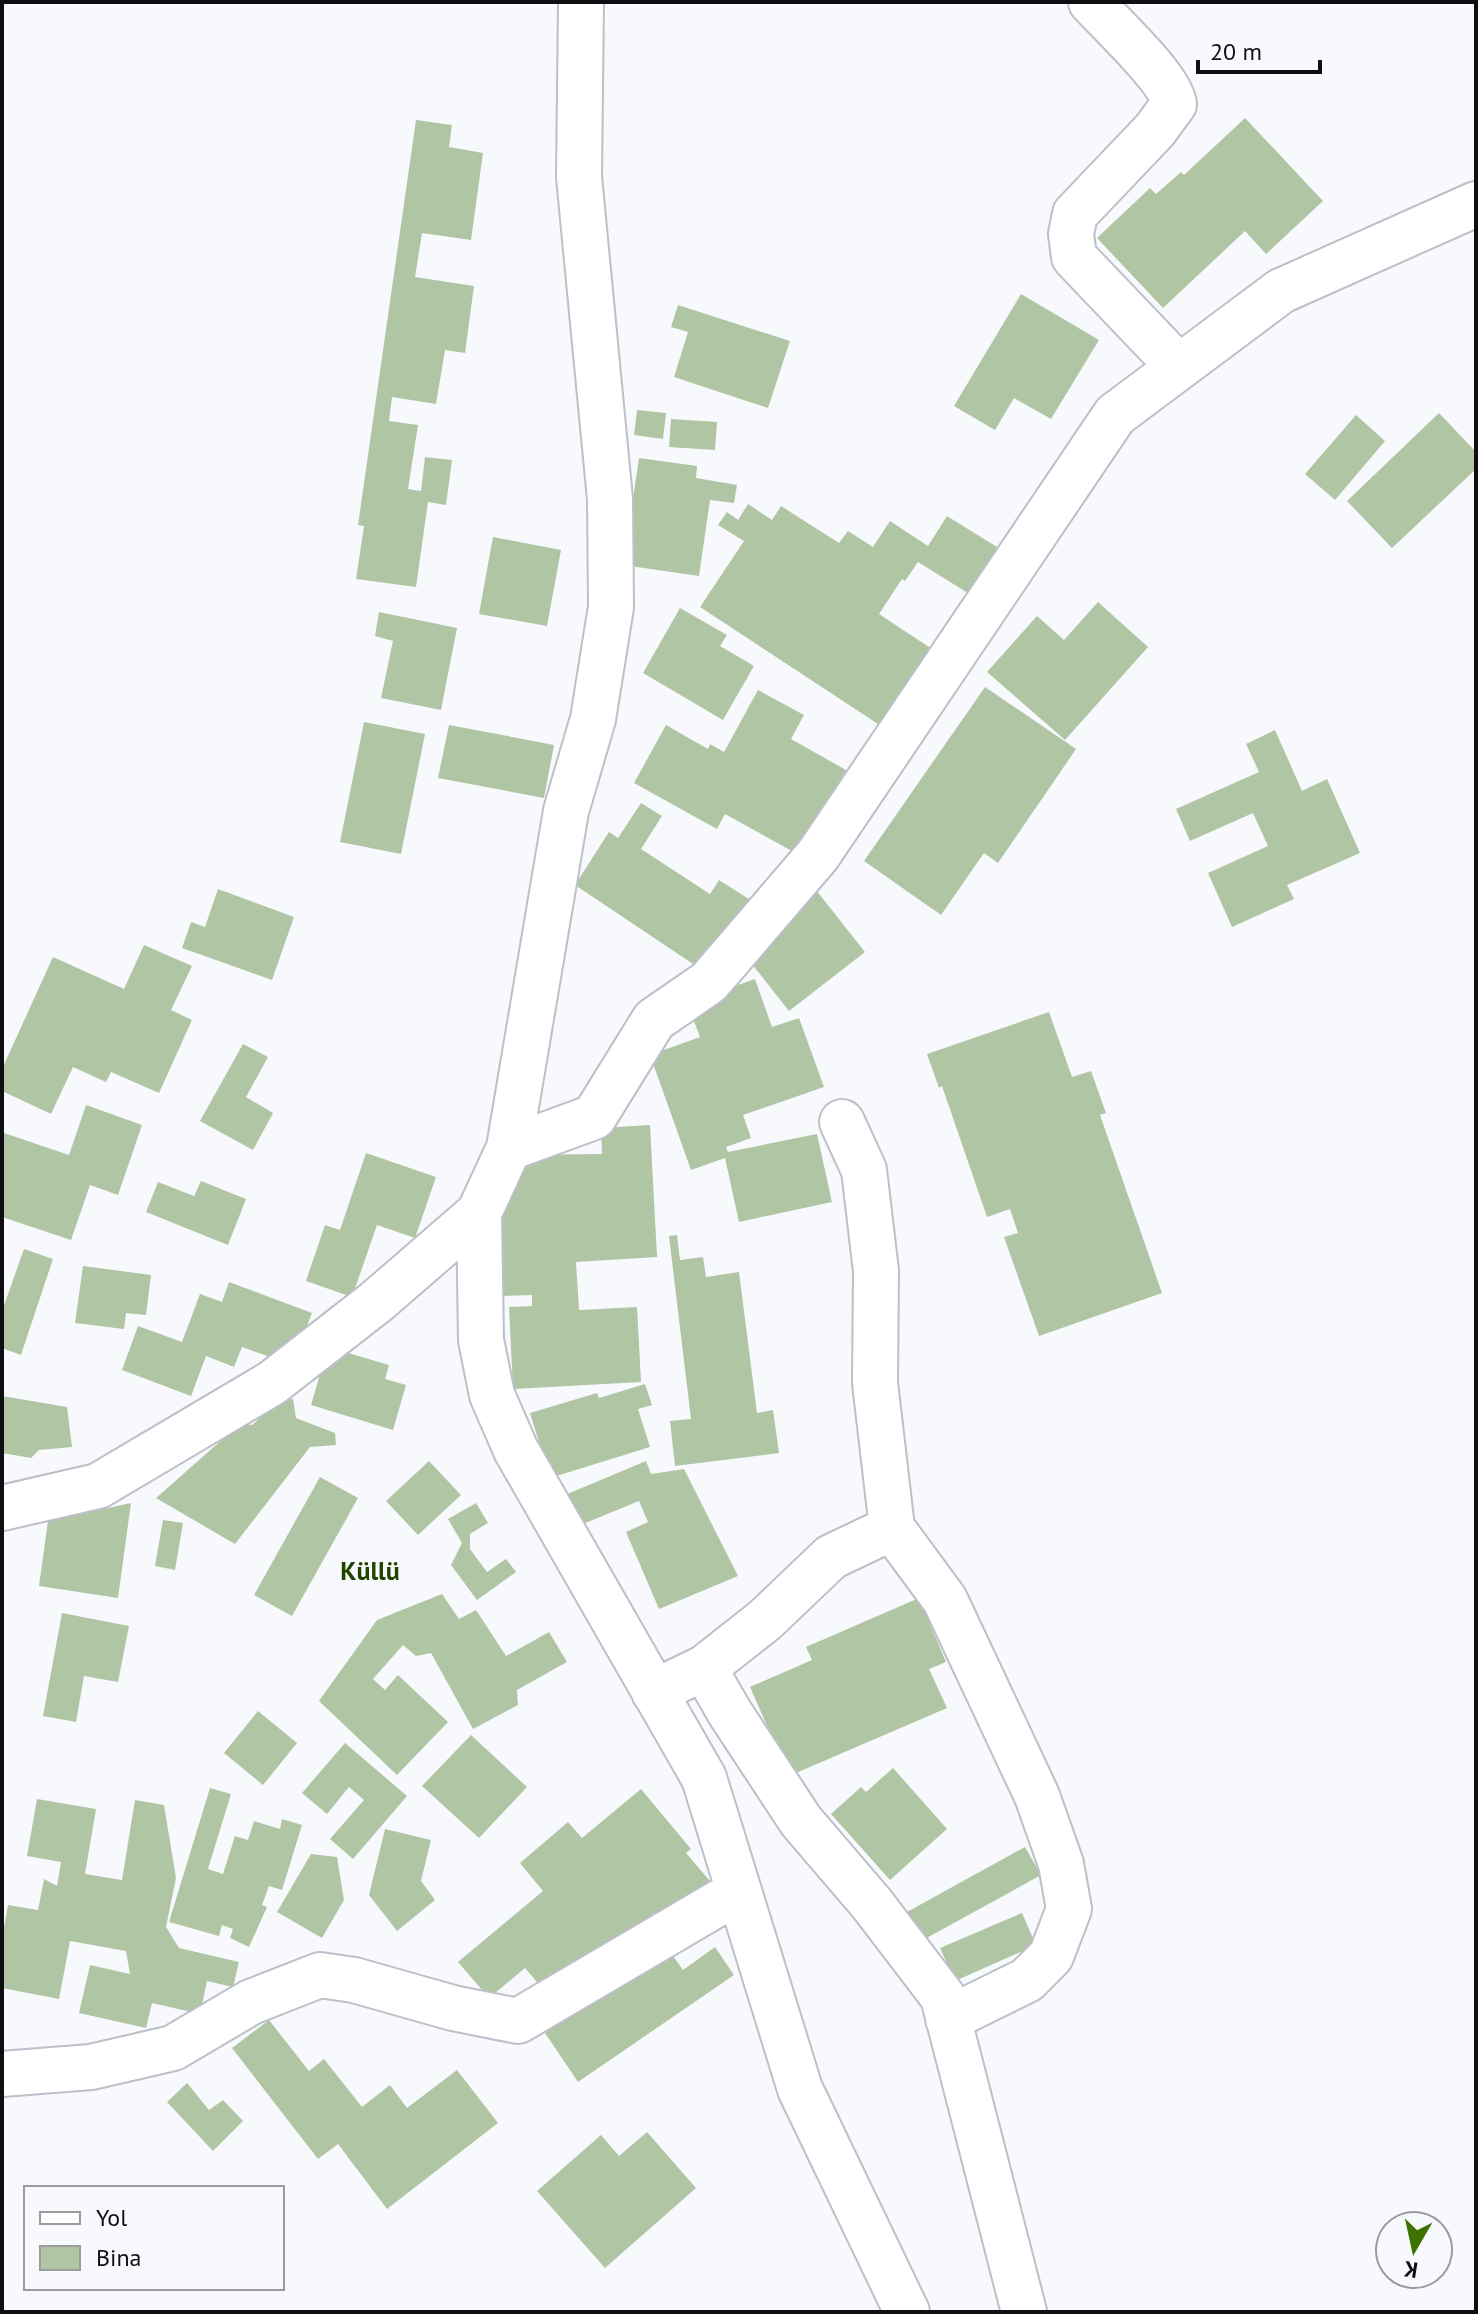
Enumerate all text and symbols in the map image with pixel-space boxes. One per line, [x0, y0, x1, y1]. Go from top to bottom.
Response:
scale bar [1198, 24, 1320, 74]
text: 20 m [1210, 36, 1262, 67]
district label: Küllü [340, 1554, 400, 1587]
legend [24, 2186, 284, 2290]
text: Yol [96, 2202, 127, 2233]
north arrow [1374, 2210, 1454, 2290]
text: Bina [96, 2242, 141, 2273]
text: K [1402, 2255, 1420, 2285]

